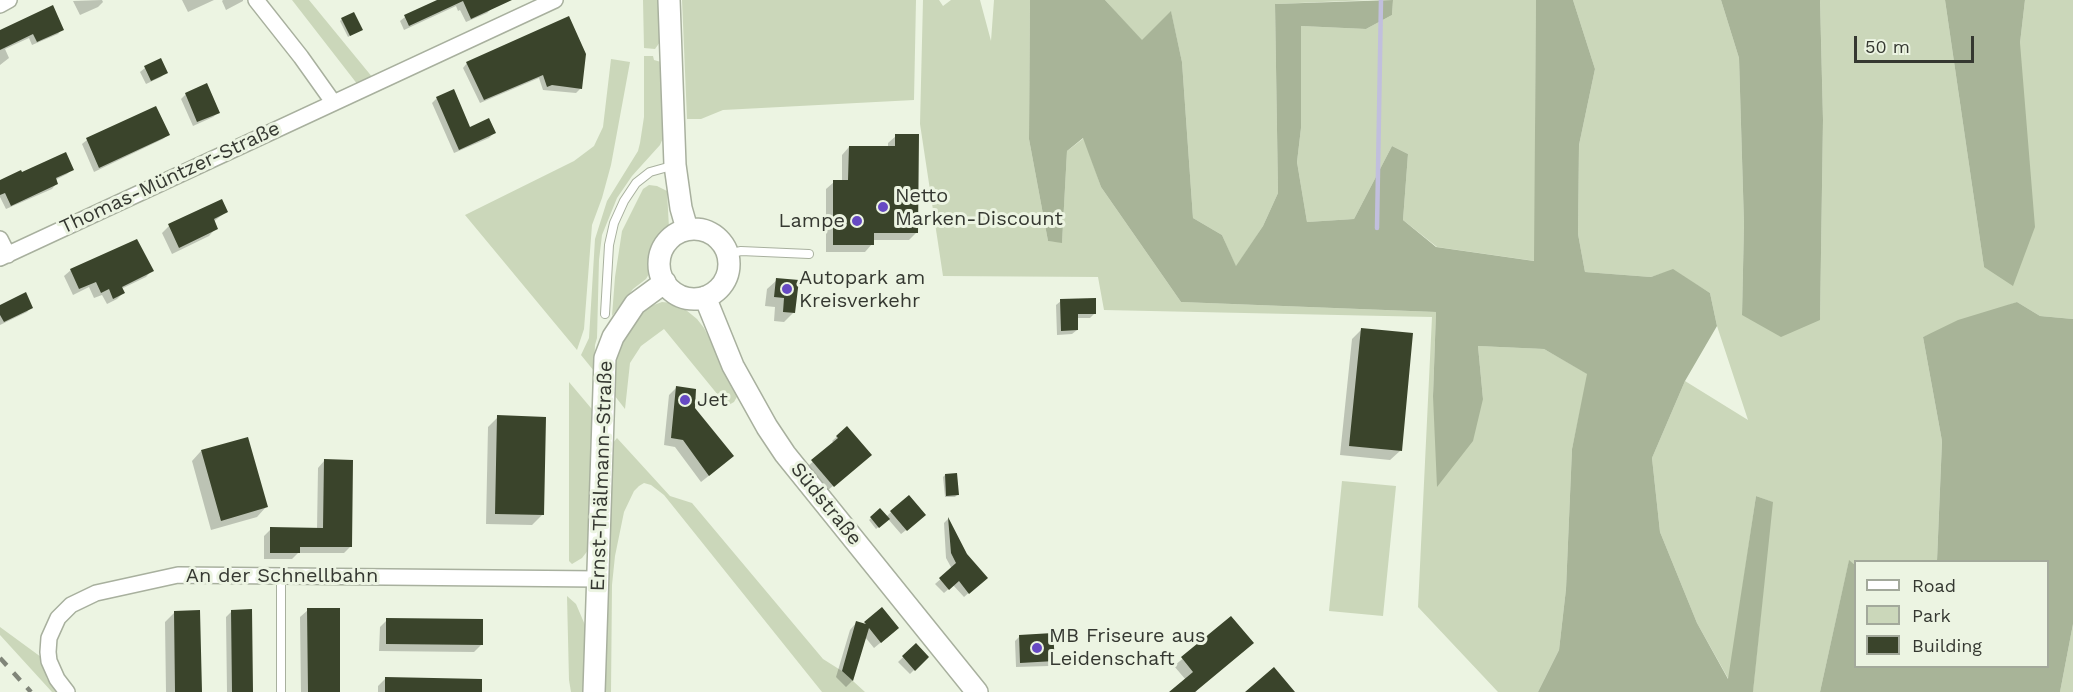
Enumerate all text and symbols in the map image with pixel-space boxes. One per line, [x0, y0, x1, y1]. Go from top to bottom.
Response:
scale bar [1857, 24, 1977, 62]
text: 50 m [1865, 36, 1910, 57]
street label: Thomas-Müntzer-Straße [56, 116, 284, 240]
place label: Netto Marken-Discount [895, 184, 1063, 231]
marker: Netto Marken-Discount [876, 200, 890, 214]
place label: Lampe [779, 209, 845, 233]
marker: Lampe [850, 214, 864, 228]
place label: Autopark am Kreisverkehr [799, 266, 925, 313]
marker: Autopark am Kreisverkehr [780, 282, 794, 296]
street label: Ernst-Thälmann-Straße [586, 360, 618, 592]
place label: Jet [697, 388, 728, 412]
marker: Jet [678, 393, 692, 407]
street label: Südstraße [785, 458, 867, 550]
legend [1854, 560, 2049, 668]
street label: An der Schnellbahn [186, 564, 378, 588]
text: Road [1912, 575, 1956, 596]
text: Park [1912, 605, 1951, 626]
place label: MB Friseure aus Leidenschaft [1049, 624, 1206, 671]
text: Building [1912, 635, 1982, 656]
marker: MB Friseure aus Leidenschaft [1030, 641, 1044, 655]

